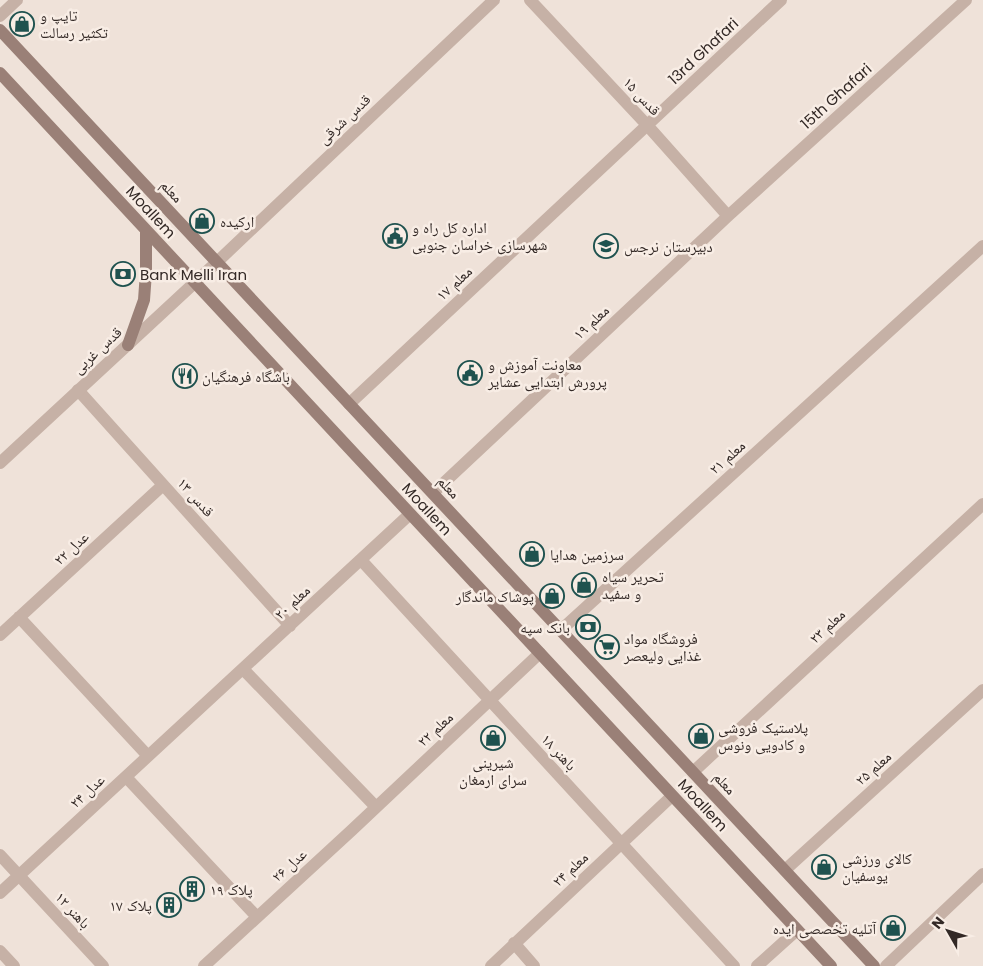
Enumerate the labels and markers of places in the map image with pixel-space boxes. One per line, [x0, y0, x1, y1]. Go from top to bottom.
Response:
place label: تایپ و تکثیر رسالت [40, 5, 108, 43]
shop icon: تایپ و تکثیر رسالت [9, 11, 35, 37]
shop icon: ارکیده [189, 208, 215, 234]
place label: ارکیده [220, 211, 254, 232]
place label: اداره کل راه و شهرسازی خراسان جنوبی [412, 217, 548, 255]
public building icon: اداره کل راه و شهرسازی خراسان جنوبی [382, 223, 408, 249]
school or university icon: دبیرستان نرجس [593, 233, 619, 259]
place label: دبیرستان نرجس [624, 236, 713, 257]
bank icon: Bank Melli Iran [110, 261, 136, 287]
place label: Bank Melli Iran [140, 264, 247, 285]
place label: معاونت آموزش و پرورش ابتدایی عشایر [487, 354, 607, 392]
public building icon: معاونت آموزش و پرورش ابتدایی عشایر [457, 360, 483, 386]
restaurant icon: باشگاه فرهنگیان [172, 363, 198, 389]
place label: باشگاه فرهنگیان [202, 366, 290, 387]
shop icon: سرزمین هدایا [519, 541, 545, 567]
place label: سرزمین هدایا [550, 544, 624, 565]
place label: تحریر سیاه و سفید [602, 566, 664, 604]
shop icon: تحریر سیاه و سفید [571, 572, 597, 598]
shop icon: پوشاک ماندگار [539, 583, 565, 609]
place label: پوشاک ماندگار [455, 586, 534, 607]
bank icon: بانک سپه [575, 614, 601, 640]
place label: بانک سپه [520, 617, 570, 638]
place label: فروشگاه مواد غذایی ولیعصر [623, 628, 702, 666]
supermarket icon: فروشگاه مواد غذایی ولیعصر [594, 634, 620, 660]
place label: پلاستیک فروشی و کادویی ونوس [718, 717, 808, 755]
shop icon: پلاستیک فروشی و کادویی ونوس [688, 723, 714, 749]
shop icon: شیرینی سرای ارمغان [480, 725, 506, 751]
place label: شیرینی سرای ارمغان [459, 752, 527, 790]
place label: کالای ورزشی یوسفیان [842, 848, 912, 886]
shop icon: کالای ورزشی یوسفیان [811, 854, 837, 880]
building icon: پلاک ۱۹ [179, 876, 205, 902]
place label: پلاک ۱۹ [210, 879, 253, 900]
building icon: پلاک ۱۷ [156, 892, 182, 918]
place label: پلاک ۱۷ [109, 895, 152, 916]
shop icon: آتلیه تخصصی ایده [880, 915, 906, 941]
place label: آتلیه تخصصی ایده [773, 918, 877, 939]

